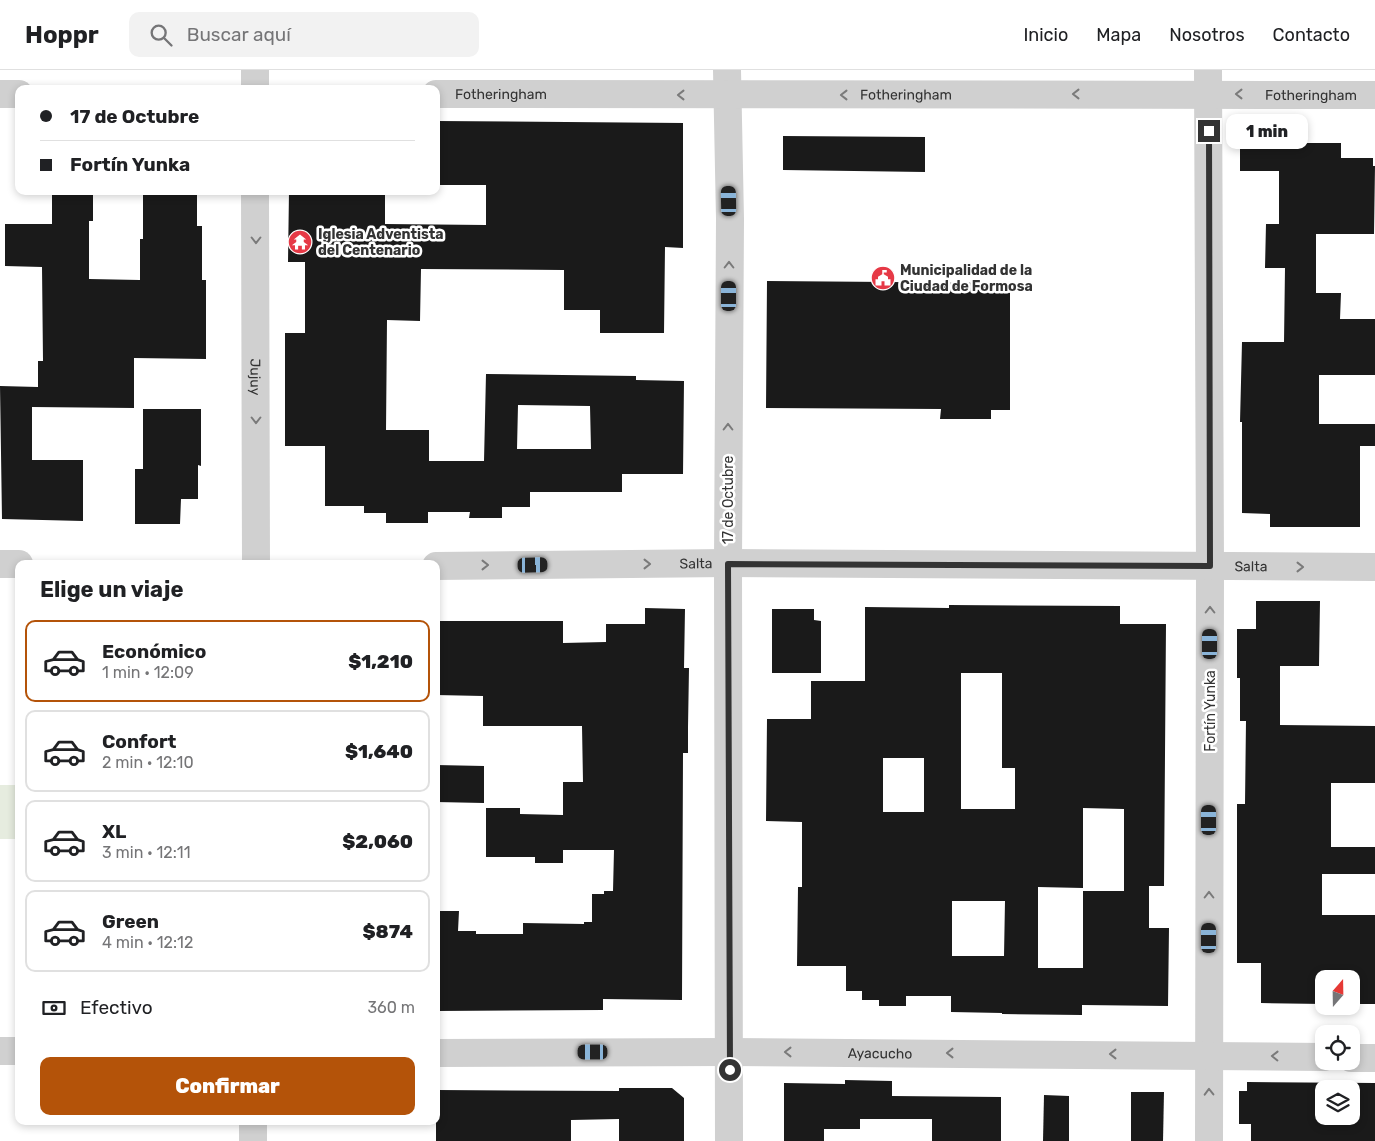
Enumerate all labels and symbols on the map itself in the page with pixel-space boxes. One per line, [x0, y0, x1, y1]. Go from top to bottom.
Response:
street label: Fotheringham [455, 86, 547, 103]
street label: Fotheringham [860, 86, 952, 103]
street label: Fotheringham [1265, 86, 1357, 103]
one-way arrow [1072, 89, 1080, 99]
one-way arrow [1235, 89, 1242, 99]
one-way arrow [677, 90, 685, 100]
one-way arrow [840, 90, 848, 100]
callout: 1 min [1226, 114, 1309, 148]
route end [1198, 120, 1220, 142]
car [721, 186, 736, 216]
place label: Iglesia Adventista del Centenario [318, 226, 443, 259]
temple icon: Iglesia Adventista del Centenario [287, 229, 313, 255]
one-way arrow [251, 236, 261, 244]
one-way arrow [724, 261, 734, 268]
place label: Municipalidad de la Ciudad de Formosa [900, 262, 1033, 295]
public building icon: Municipalidad de la Ciudad de Formosa [870, 265, 896, 291]
car [721, 281, 736, 311]
street label: Jujuy [247, 358, 264, 396]
one-way arrow [251, 416, 261, 424]
one-way arrow [723, 423, 733, 431]
street label: 17 de Octubre [720, 456, 737, 544]
street label: Salta [679, 555, 713, 572]
car [517, 557, 548, 573]
street label: Salta [1234, 558, 1268, 575]
one-way arrow [644, 559, 652, 569]
one-way arrow [482, 560, 489, 570]
one-way arrow [1296, 562, 1304, 572]
one-way arrow [1205, 606, 1215, 614]
car [1202, 629, 1217, 659]
street label: Fortín Yunka [1202, 670, 1219, 752]
car [1201, 805, 1216, 835]
one-way arrow [1204, 891, 1214, 898]
car [1201, 923, 1216, 953]
north arrow [1315, 970, 1360, 1015]
street label: Ayacucho [848, 1044, 912, 1062]
car [578, 1045, 608, 1060]
one-way arrow [783, 1047, 791, 1057]
one-way arrow [946, 1048, 954, 1058]
one-way arrow [1108, 1049, 1116, 1060]
one-way arrow [1271, 1051, 1278, 1061]
route start [719, 1059, 741, 1081]
one-way arrow [1204, 1088, 1214, 1096]

